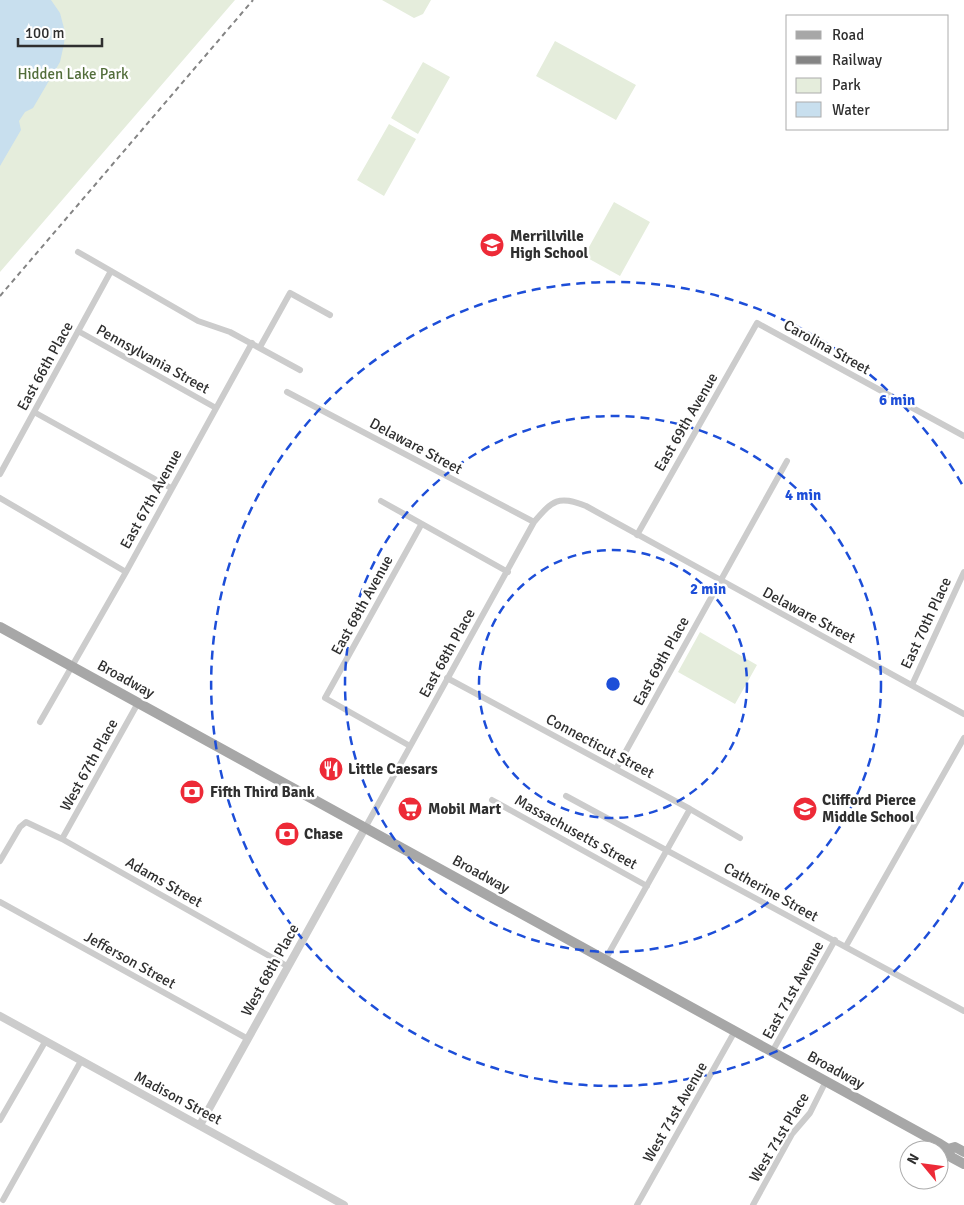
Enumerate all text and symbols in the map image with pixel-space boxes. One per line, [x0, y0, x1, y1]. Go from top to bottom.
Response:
scale bar [18, 15, 101, 47]
legend [786, 15, 949, 130]
text: 100 m [25, 24, 65, 42]
text: Road [832, 26, 864, 44]
text: Railway [832, 51, 882, 69]
park label: Hidden Lake Park [17, 65, 129, 83]
text: Park [832, 76, 861, 94]
text: Water [832, 101, 870, 119]
place label: Merrillville High School [510, 227, 589, 262]
school or university icon: Merrillville High School [479, 232, 505, 258]
street label: Carolina Street [781, 316, 873, 378]
street label: East 66th Place [13, 318, 77, 414]
street label: Pennsylvania Street [93, 320, 213, 398]
street label: East 69th Avenue [650, 369, 722, 475]
text: 6 min [879, 391, 915, 409]
street label: Delaware Street [367, 414, 465, 478]
street label: East 67th Avenue [116, 446, 186, 552]
text: 4 min [785, 486, 821, 504]
street label: East 68th Avenue [327, 552, 397, 658]
street label: East 70th Place [897, 574, 955, 672]
text: 2 min [690, 580, 726, 598]
street label: Delaware Street [760, 583, 858, 647]
street label: East 68th Place [415, 605, 479, 701]
street label: East 69th Place [629, 613, 693, 709]
street label: Broadway [94, 656, 158, 702]
centre of rings [604, 675, 622, 693]
street label: Connecticut Street [543, 710, 657, 782]
street label: West 67th Place [56, 716, 122, 814]
restaurant icon: Little Caesars [318, 756, 344, 782]
place label: Little Caesars [348, 760, 438, 778]
bank icon: Fifth Third Bank [179, 779, 205, 805]
place label: Fifth Third Bank [210, 783, 315, 801]
street label: Massachusetts Street [512, 791, 640, 873]
place label: Clifford Pierce Middle School [822, 791, 916, 826]
supermarket icon: Mobil Mart [397, 796, 423, 822]
school or university icon: Clifford Pierce Middle School [792, 796, 818, 822]
place label: Mobil Mart [428, 800, 502, 818]
bank icon: Chase [274, 821, 300, 847]
place label: Chase [304, 825, 343, 843]
street label: Broadway [449, 851, 513, 897]
street label: Adams Street [122, 853, 206, 911]
street label: Catherine Street [721, 859, 821, 925]
street label: West 68th Place [237, 921, 303, 1019]
street label: Jefferson Street [81, 927, 179, 993]
street label: East 71st Avenue [759, 938, 827, 1042]
street label: Broadway [804, 1047, 868, 1093]
street label: West 71st Avenue [639, 1059, 711, 1165]
street label: Madison Street [131, 1067, 225, 1129]
street label: West 71st Place [745, 1089, 813, 1185]
north arrow [899, 1140, 949, 1190]
text: N [903, 1151, 923, 1167]

